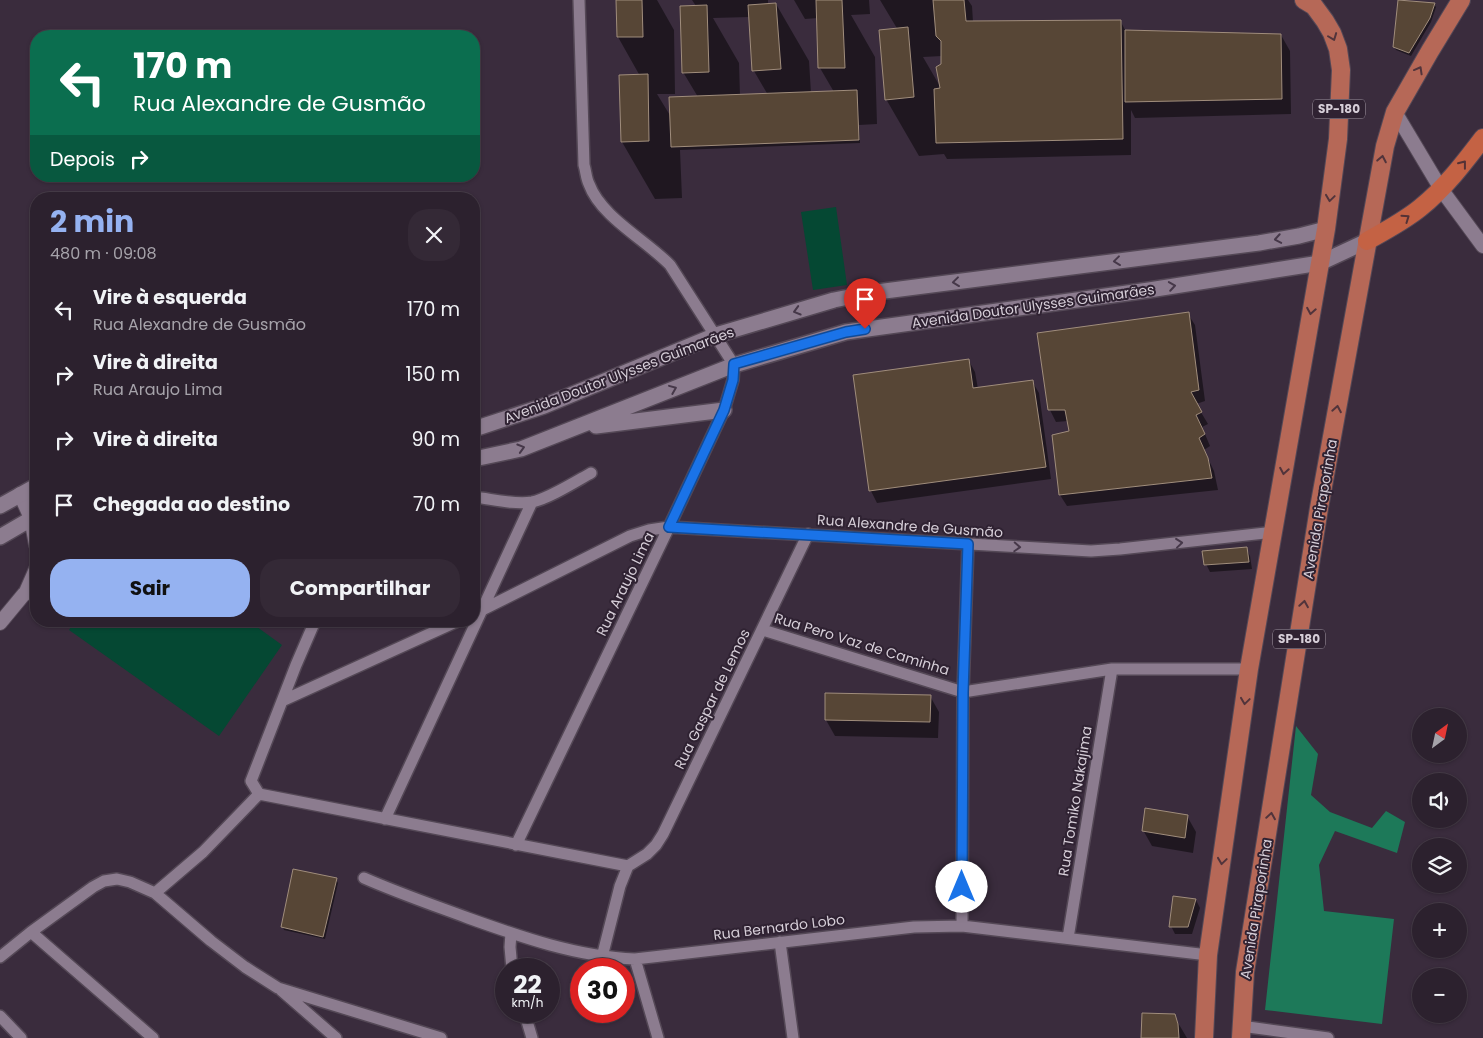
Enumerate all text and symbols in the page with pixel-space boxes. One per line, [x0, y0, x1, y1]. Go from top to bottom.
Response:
one-way arrow [1327, 33, 1337, 41]
text: 170 m [133, 41, 232, 90]
icon: left [50, 50, 115, 115]
one-way arrow [1413, 66, 1423, 75]
text: Rua Alexandre de Gusmão [133, 88, 426, 119]
road number: SP-180 [1313, 100, 1365, 118]
icon: right [125, 145, 153, 173]
text: Depois [50, 146, 115, 173]
one-way arrow [1377, 155, 1387, 163]
one-way arrow [1457, 160, 1466, 170]
one-way arrow [1325, 195, 1336, 203]
text: 2 min [50, 200, 134, 243]
button: close [408, 209, 460, 261]
one-way arrow [1401, 215, 1410, 224]
one-way arrow [1274, 234, 1283, 244]
text: 480 m · 09:08 [50, 242, 157, 265]
one-way arrow [1113, 255, 1121, 266]
one-way arrow [952, 276, 960, 287]
pin [844, 278, 886, 329]
street label: Avenida Doutor Ulysses Guimarães [910, 279, 1156, 333]
one-way arrow [1168, 282, 1177, 292]
text: Vire à esquerda [93, 284, 247, 311]
icon: arrive [851, 285, 879, 313]
icon: left [50, 296, 78, 324]
text: 170 m [407, 296, 460, 323]
one-way arrow [793, 305, 801, 315]
one-way arrow [1307, 307, 1317, 316]
text: Rua Alexandre de Gusmão [93, 313, 306, 336]
street label: Avenida Doutor Ulysses Guimarães [501, 322, 737, 428]
text: Vire à direita [93, 349, 218, 376]
icon: right [50, 361, 78, 389]
text: 150 m [405, 361, 460, 388]
text: Rua Araujo Lima [93, 378, 223, 401]
one-way arrow [668, 385, 676, 395]
one-way arrow [1331, 405, 1341, 414]
icon: right [50, 426, 78, 454]
text: Vire à direita [93, 426, 218, 453]
text: 90 m [411, 426, 460, 453]
street label: Avenida Piraporinha [1298, 437, 1342, 581]
one-way arrow [517, 444, 525, 454]
one-way arrow [1280, 467, 1290, 476]
icon: arrive [50, 491, 78, 519]
text: Chegada ao destino [93, 491, 290, 518]
text: 70 m [413, 491, 460, 518]
street label: Rua Alexandre de Gusmão [816, 510, 1004, 542]
street label: Rua Araujo Lima [591, 529, 659, 639]
one-way arrow [1175, 538, 1183, 549]
one-way arrow [1013, 542, 1021, 553]
button: Sair [50, 559, 250, 617]
button: Compartilhar [260, 559, 460, 617]
one-way arrow [1299, 600, 1309, 608]
street label: Rua Pero Vaz de Caminha [772, 608, 952, 680]
street label: Rua Gaspar de Lemos [669, 626, 755, 772]
road number: SP-180 [1273, 630, 1325, 648]
one-way arrow [1240, 697, 1251, 705]
north arrow [1412, 708, 1468, 762]
map controls [1412, 708, 1467, 1023]
street label: Rua Tomiko Nakajima [1053, 724, 1097, 878]
button: sound [1412, 773, 1467, 828]
one-way arrow [1265, 812, 1275, 821]
street label: Avenida Piraporinha [1235, 837, 1277, 981]
button: layers [1412, 838, 1467, 893]
one-way arrow [1217, 857, 1227, 866]
position arrow [935, 860, 987, 912]
button: + [1412, 903, 1467, 958]
street label: Rua Bernardo Lobo [712, 909, 846, 945]
speed limit sign: 30 [570, 958, 635, 1023]
text: 22 [513, 967, 542, 1002]
button: − [1412, 968, 1467, 1023]
text: km/h [512, 994, 543, 1011]

